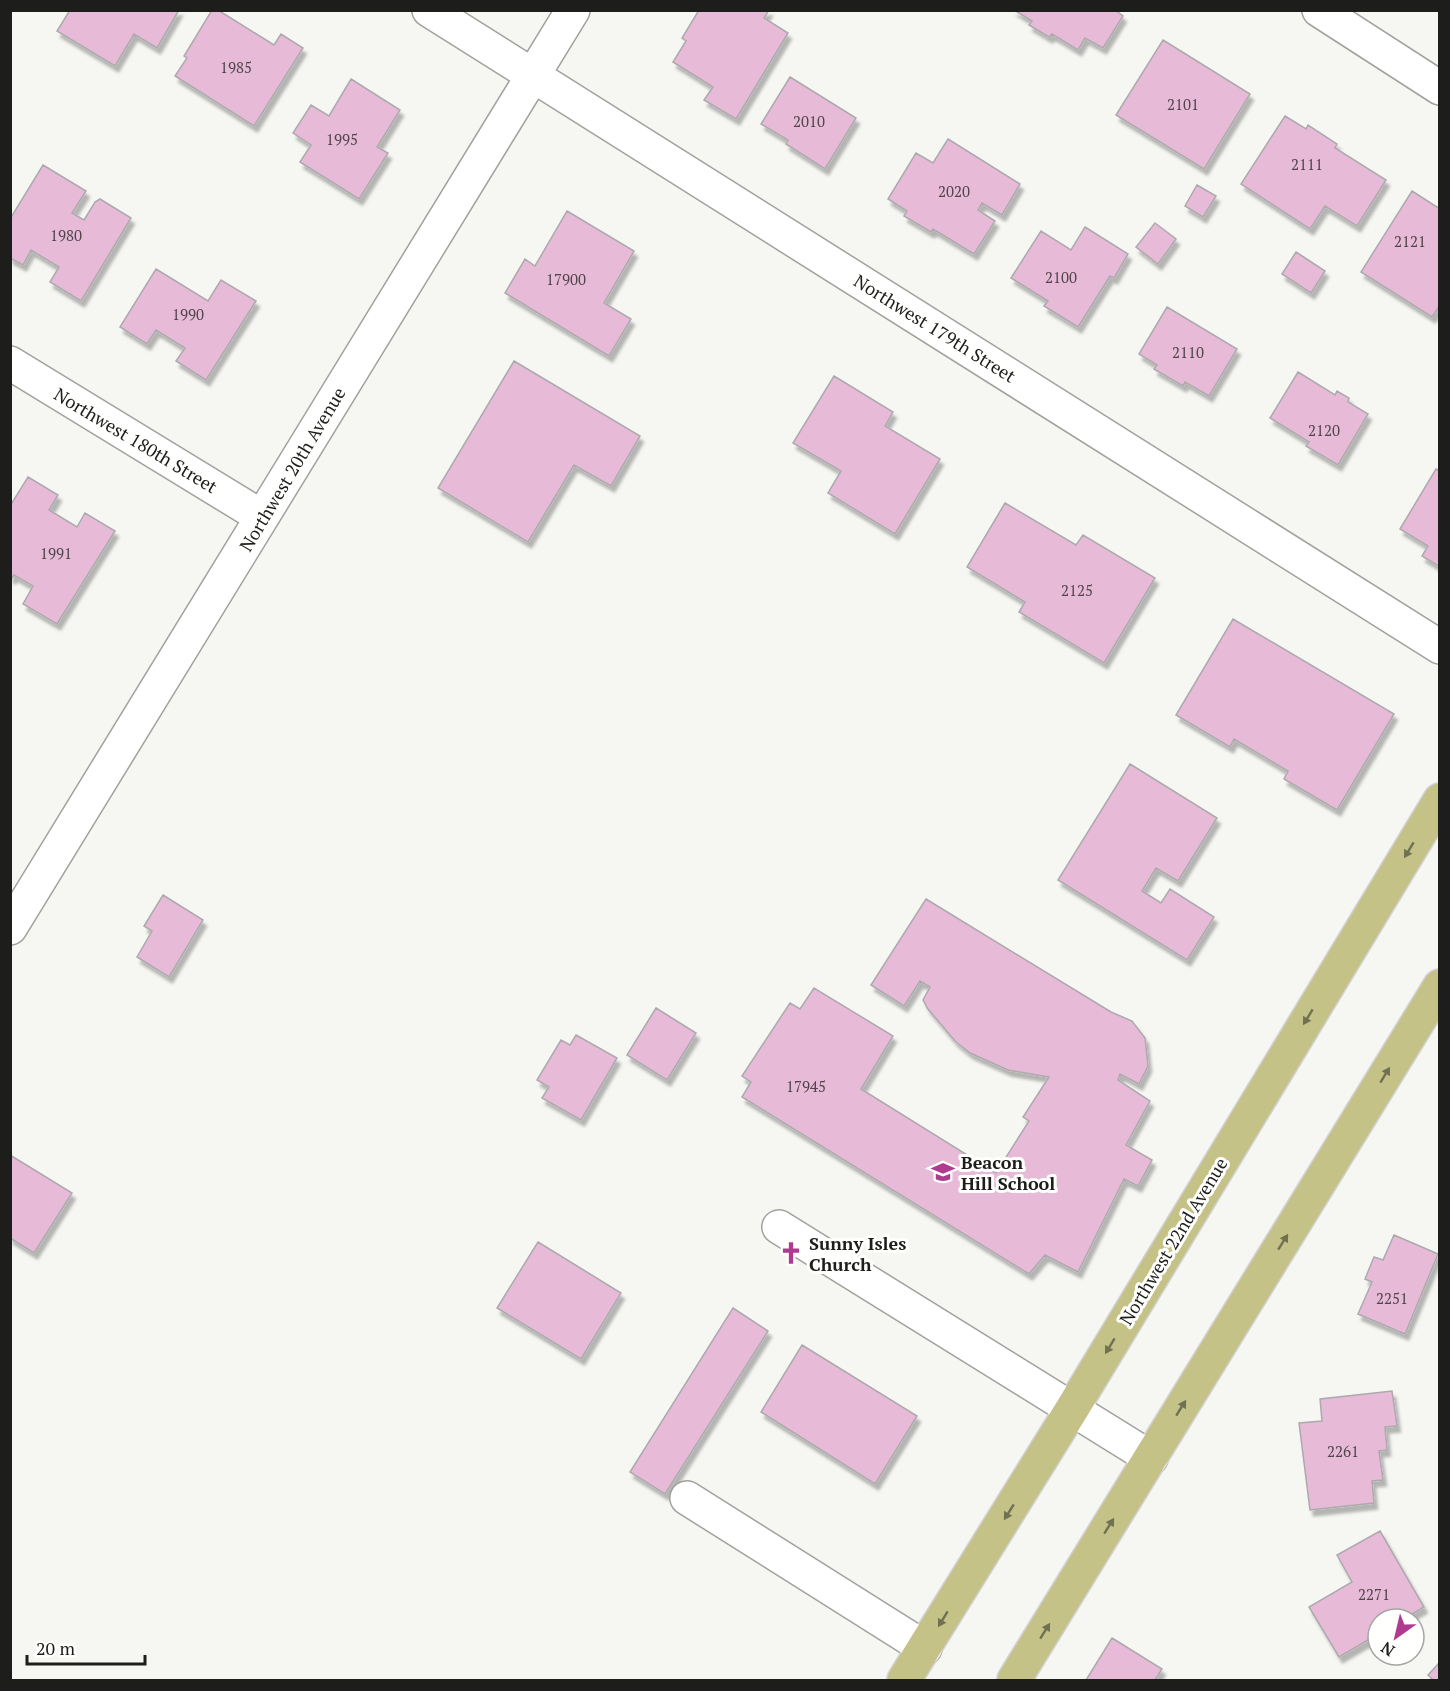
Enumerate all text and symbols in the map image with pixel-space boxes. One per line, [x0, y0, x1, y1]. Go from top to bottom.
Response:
house number: 1985 [220, 57, 252, 77]
house number: 2101 [1167, 94, 1199, 114]
house number: 2010 [793, 111, 825, 131]
house number: 1995 [326, 129, 358, 149]
house number: 2111 [1291, 154, 1323, 174]
house number: 2020 [938, 181, 970, 201]
house number: 1980 [50, 225, 82, 245]
house number: 2121 [1394, 231, 1426, 251]
house number: 2100 [1045, 267, 1077, 287]
street label: Northwest 179th Street [850, 268, 1021, 388]
house number: 17900 [546, 269, 586, 289]
house number: 1990 [172, 304, 204, 324]
house number: 2110 [1172, 342, 1204, 362]
street label: Northwest 180th Street [50, 382, 222, 498]
street label: Northwest 20th Avenue [233, 382, 351, 556]
house number: 2120 [1308, 420, 1340, 440]
house number: 1991 [40, 543, 72, 563]
house number: 2125 [1061, 580, 1093, 600]
one-way arrow [1404, 842, 1415, 858]
one-way arrow [1303, 1009, 1314, 1025]
one-way arrow [1380, 1066, 1390, 1083]
house number: 17945 [786, 1076, 826, 1096]
place label: Beacon Hill School [961, 1150, 1055, 1195]
street label: Northwest 22nd Avenue [1114, 1153, 1232, 1329]
school or university icon: Beacon Hill School [930, 1159, 956, 1185]
place label: Sunny Isles Church [809, 1231, 906, 1276]
one-way arrow [1278, 1234, 1289, 1250]
church icon: Sunny Isles Church [778, 1240, 804, 1266]
house number: 2251 [1376, 1288, 1408, 1308]
one-way arrow [1105, 1338, 1116, 1354]
one-way arrow [1176, 1400, 1187, 1416]
house number: 2261 [1327, 1441, 1359, 1461]
one-way arrow [1003, 1504, 1014, 1520]
one-way arrow [1104, 1517, 1114, 1534]
house number: 2271 [1358, 1584, 1390, 1604]
north arrow [1366, 1607, 1426, 1667]
one-way arrow [938, 1611, 948, 1628]
one-way arrow [1039, 1623, 1050, 1639]
scale bar [27, 1628, 146, 1666]
text: 20 m [36, 1636, 76, 1660]
text: N [1376, 1637, 1399, 1662]

